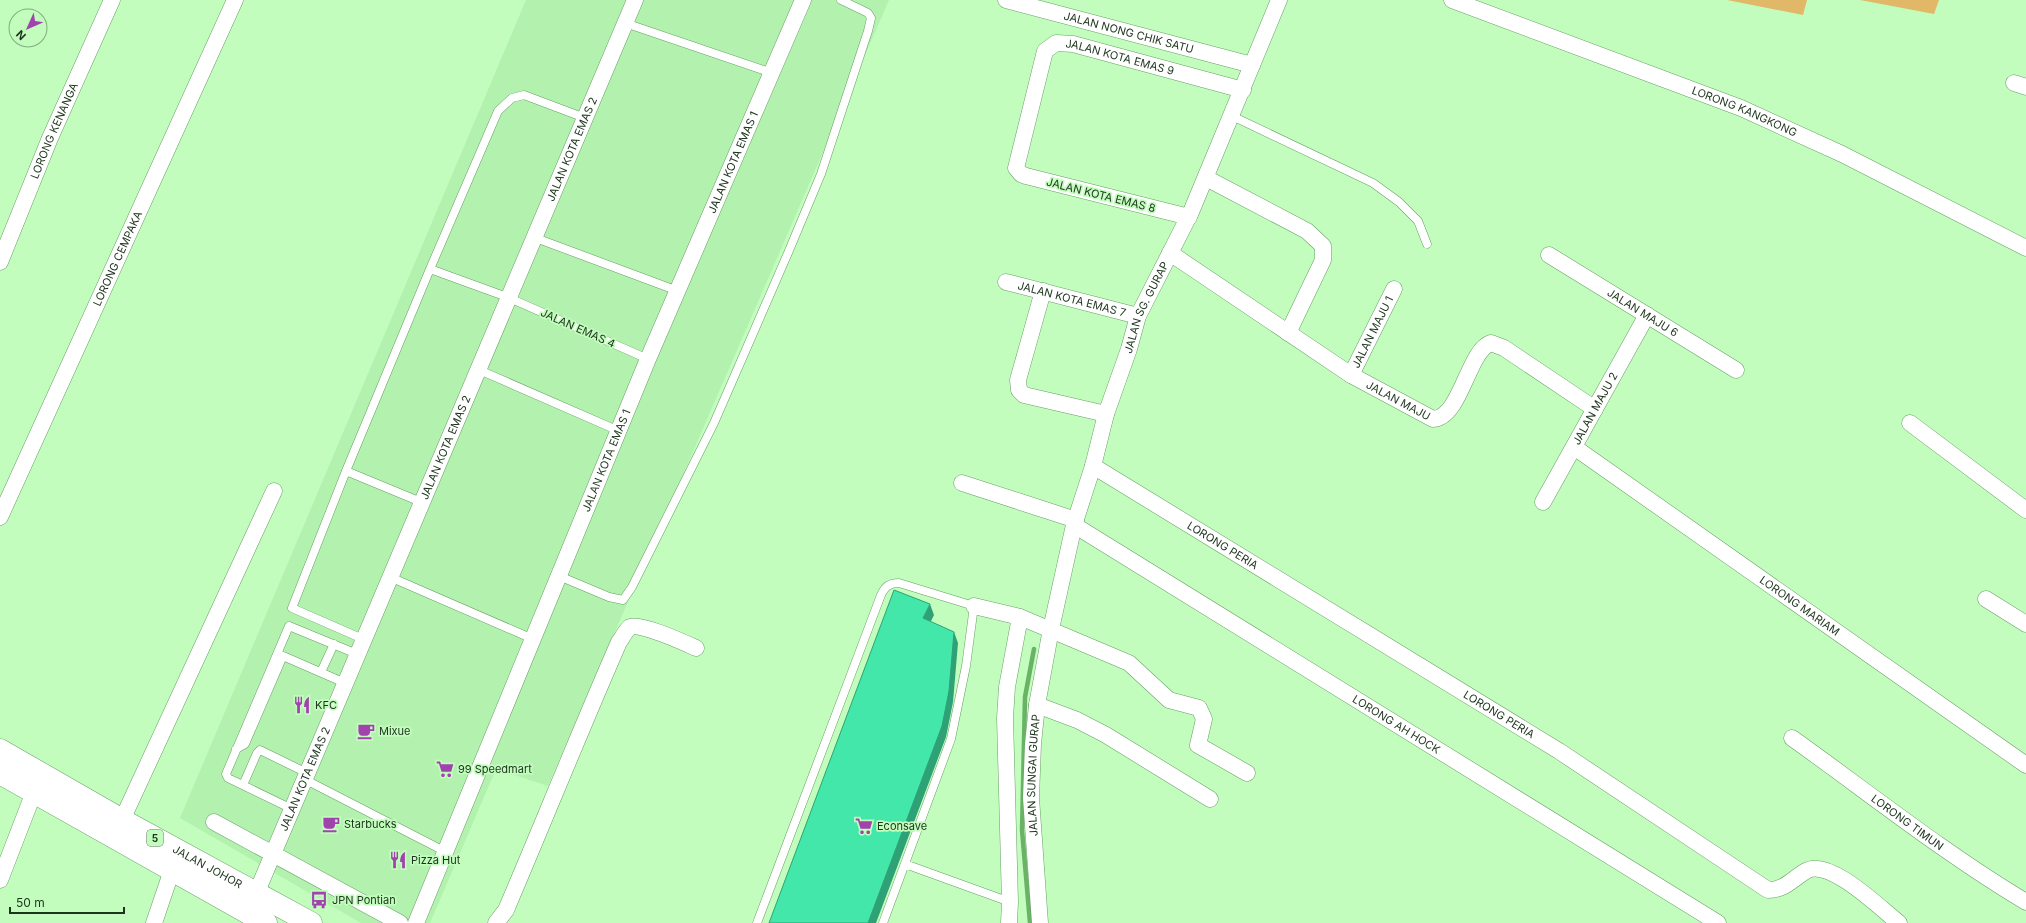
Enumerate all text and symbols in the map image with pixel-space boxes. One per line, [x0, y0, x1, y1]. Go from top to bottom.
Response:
north arrow [8, 8, 48, 48]
street label: JALAN NONG CHIK SATU [1062, 9, 1195, 56]
text: N [13, 27, 29, 43]
street label: JALAN KOTA EMAS 9 [1065, 37, 1176, 78]
street label: LORONG KENANGA [27, 80, 81, 181]
street label: LORONG KANGKONG [1690, 83, 1799, 140]
street label: JALAN KOTA EMAS 2 [543, 95, 600, 203]
street label: JALAN KOTA EMAS 1 [705, 109, 761, 216]
street label: JALAN KOTA EMAS 8 [1045, 175, 1157, 215]
street label: LORONG CEMPAKA [90, 208, 145, 308]
street label: JALAN SG. GURAP [1121, 259, 1172, 355]
street label: JALAN KOTA EMAS 7 [1016, 278, 1128, 320]
street label: JALAN MAJU 6 [1605, 285, 1681, 340]
street label: JALAN MAJU 1 [1349, 294, 1396, 370]
street label: JALAN EMAS 4 [538, 305, 618, 351]
street label: JALAN MAJU 2 [1569, 370, 1621, 447]
street label: JALAN MAJU [1364, 377, 1433, 423]
street label: JALAN KOTA EMAS 2 [417, 393, 474, 502]
street label: JALAN KOTA EMAS 1 [579, 407, 634, 514]
street label: LORONG PERIA [1185, 518, 1261, 573]
street label: LORONG MARIAM [1757, 573, 1842, 639]
street label: LORONG PERIA [1461, 687, 1538, 742]
street label: LORONG AH HOCK [1350, 692, 1443, 757]
restaurant icon: KFC [292, 695, 312, 715]
place label: KFC [315, 698, 337, 712]
street label: JALAN SUNGAI GURAP [1024, 714, 1043, 837]
cafe icon: Mixue [356, 721, 376, 741]
place label: Mixue [379, 724, 411, 738]
street label: JALAN KOTA EMAS 2 [277, 725, 333, 833]
supermarket icon: 99 Speedmart [435, 759, 455, 779]
place label: 99 Speedmart [458, 762, 532, 776]
street label: LORONG TIMUN [1869, 791, 1946, 853]
cafe icon: Starbucks [321, 814, 341, 834]
supermarket icon: Econsave [854, 816, 874, 836]
place label: Starbucks [344, 817, 397, 831]
place label: Econsave [877, 819, 927, 833]
road number: 5 [147, 830, 163, 846]
street label: JALAN JOHOR [170, 842, 245, 891]
restaurant icon: Pizza Hut [388, 850, 408, 870]
place label: Pizza Hut [411, 853, 461, 867]
scale bar [10, 889, 124, 915]
bus stop icon: JPN Pontian [309, 890, 329, 910]
place label: JPN Pontian [332, 893, 396, 907]
text: 50 m [16, 895, 45, 910]

